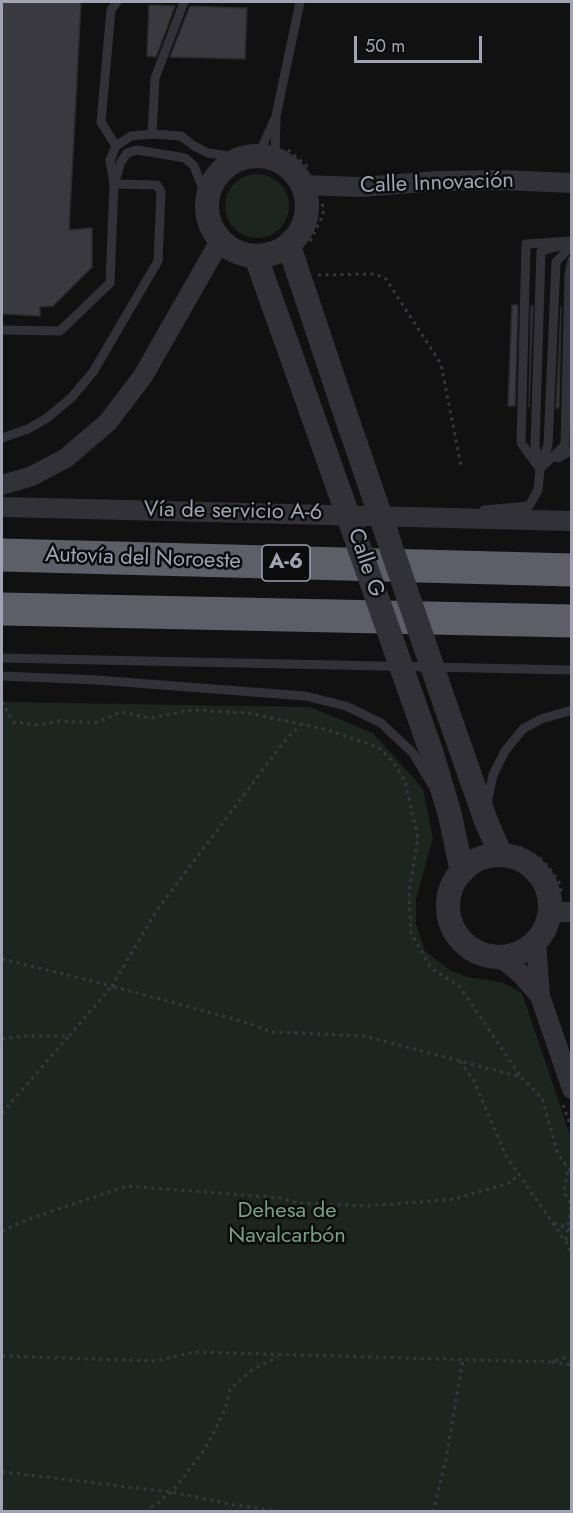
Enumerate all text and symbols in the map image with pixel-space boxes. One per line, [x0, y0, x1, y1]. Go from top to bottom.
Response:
scale bar [357, 24, 484, 62]
text: 50 m [365, 33, 405, 59]
street label: Calle Innovación [360, 168, 514, 200]
street label: Vía de servicio A-6 [144, 497, 322, 527]
street label: Calle G [341, 525, 389, 601]
street label: Autovía del Noroeste [45, 542, 241, 576]
road number: A-6 [262, 545, 310, 581]
park label: Dehesa de Navalcarbón [228, 1199, 346, 1250]

